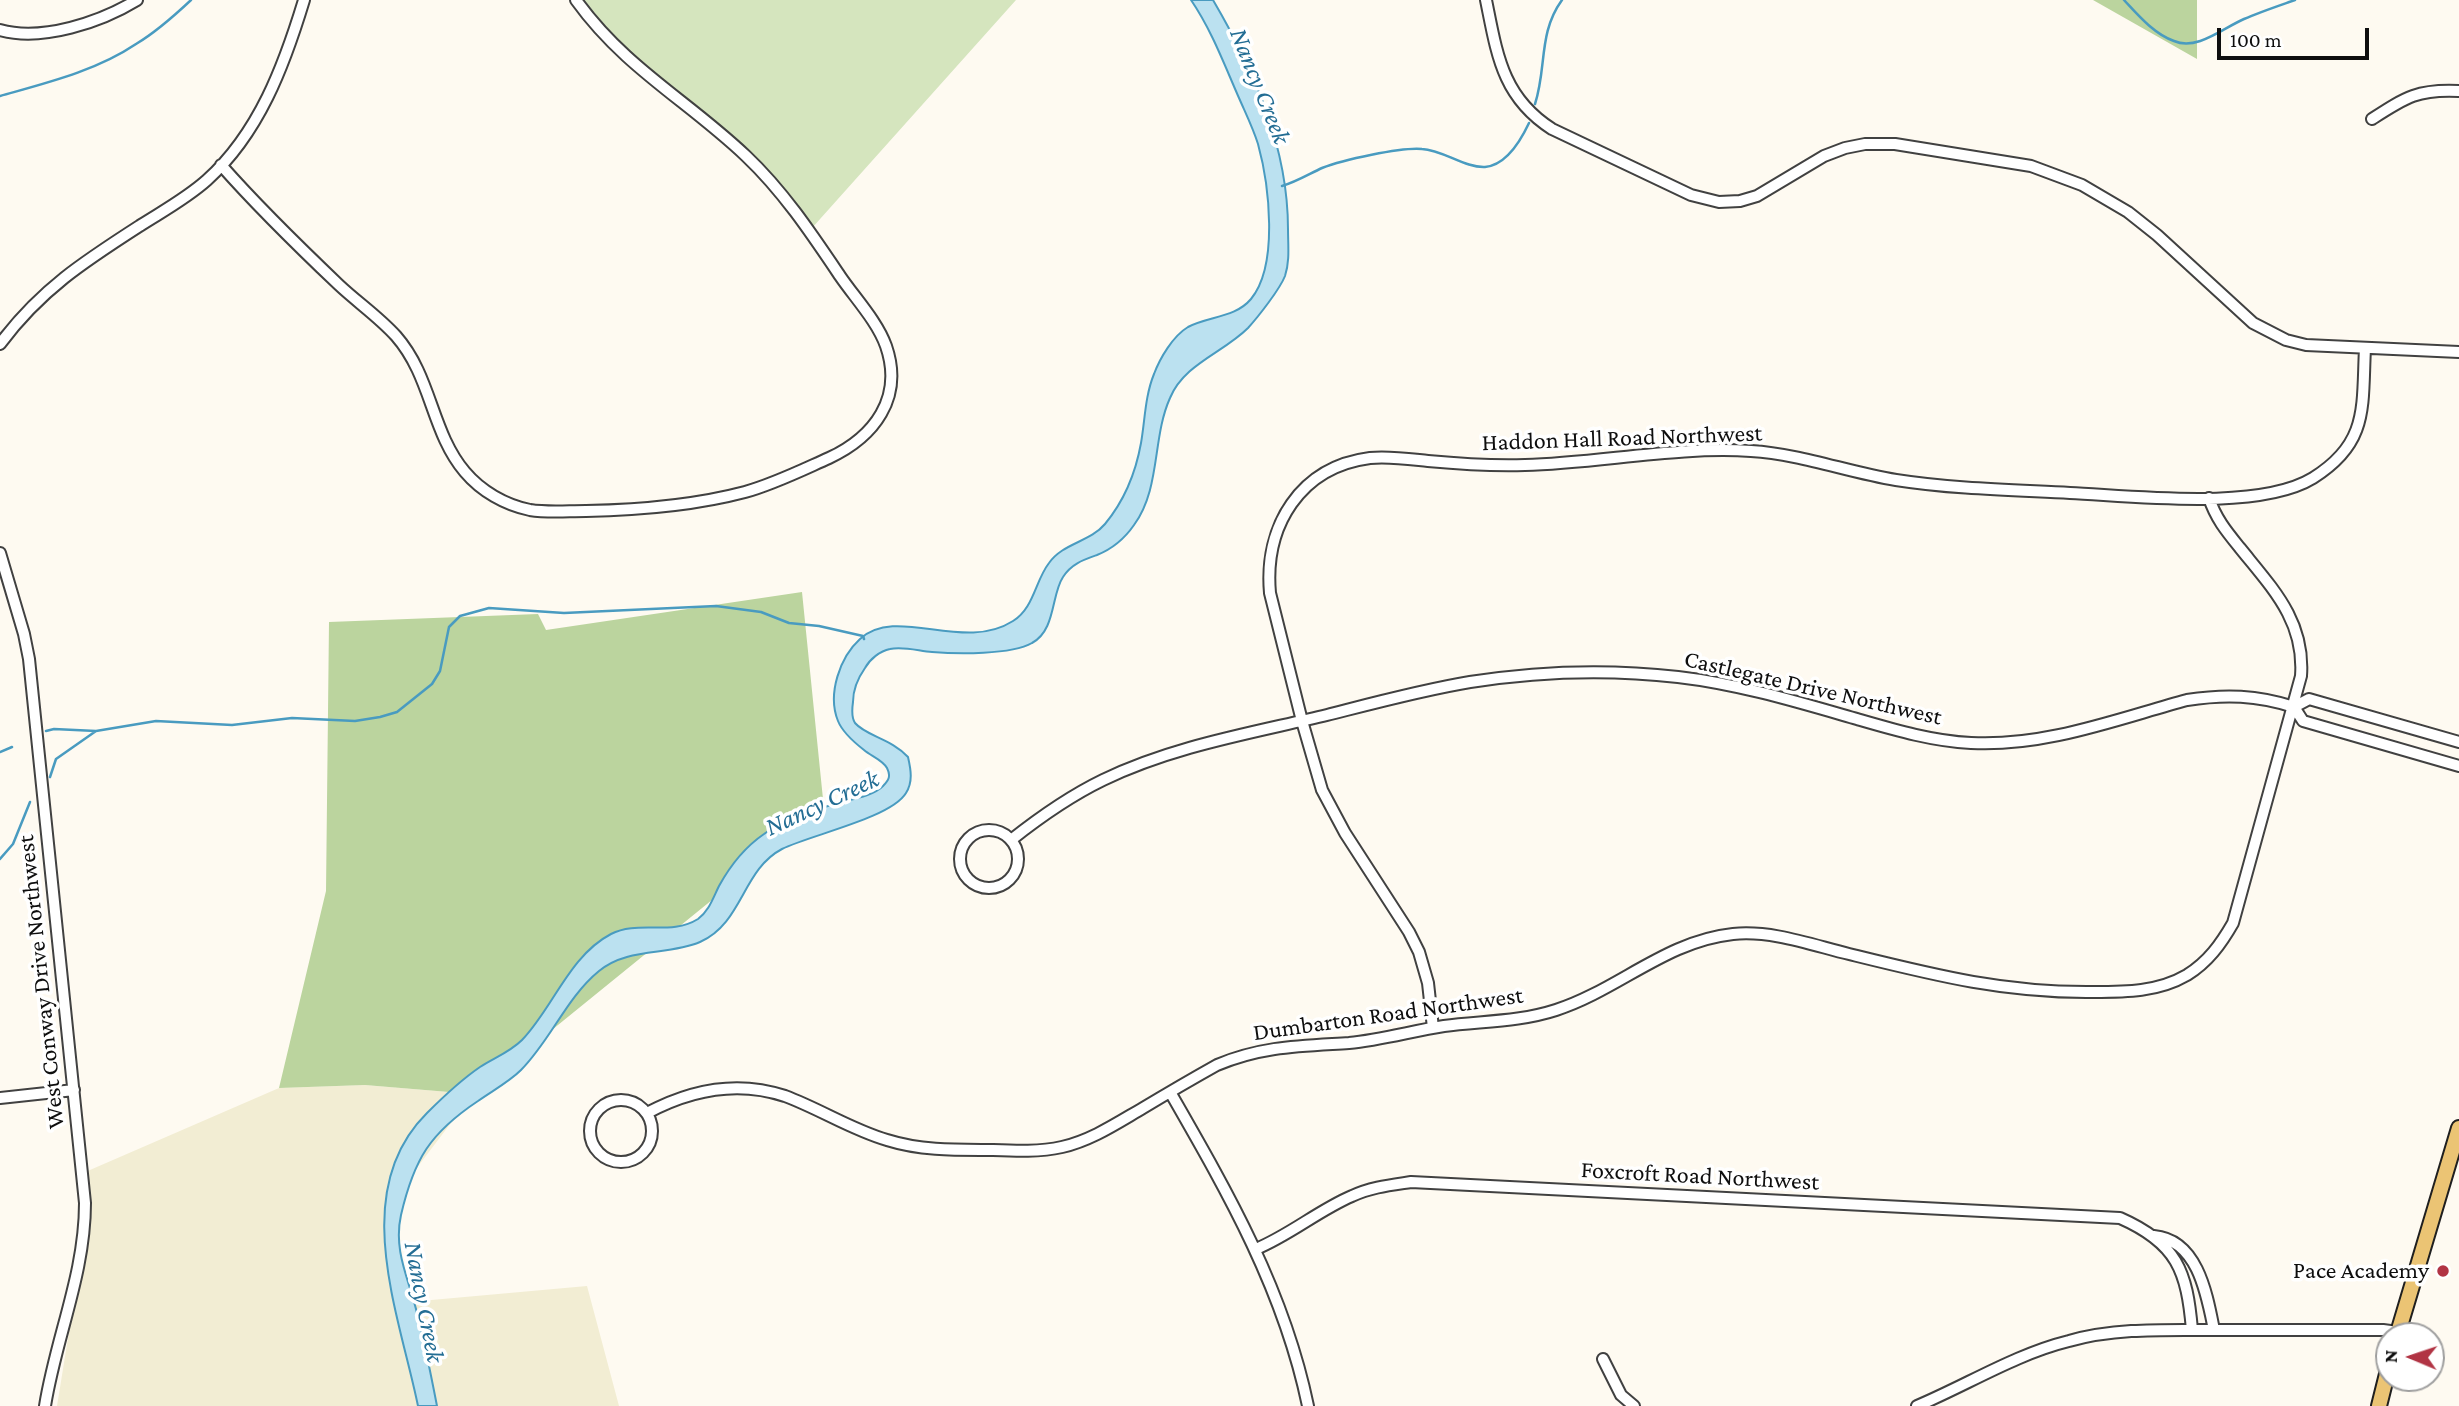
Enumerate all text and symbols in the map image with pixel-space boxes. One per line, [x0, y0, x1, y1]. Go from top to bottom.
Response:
scale bar [2221, 14, 2373, 58]
water label: Nancy Creek [1223, 23, 1297, 149]
text: 100 m [2230, 28, 2282, 52]
street label: Haddon Hall Road Northwest [1481, 419, 1763, 457]
street label: Castlegate Drive Northwest [1681, 644, 1945, 732]
water label: Nancy Creek [760, 763, 884, 843]
street label: West Conway Drive Northwest [11, 834, 71, 1130]
street label: Dumbarton Road Northwest [1251, 981, 1525, 1047]
street label: Foxcroft Road Northwest [1580, 1155, 1820, 1197]
water label: Nancy Creek [397, 1239, 451, 1365]
place label: Pace Academy [2293, 1257, 2429, 1285]
marker: Pace Academy [2435, 1263, 2451, 1279]
north arrow [2375, 1322, 2445, 1392]
text: N [2380, 1349, 2401, 1363]

